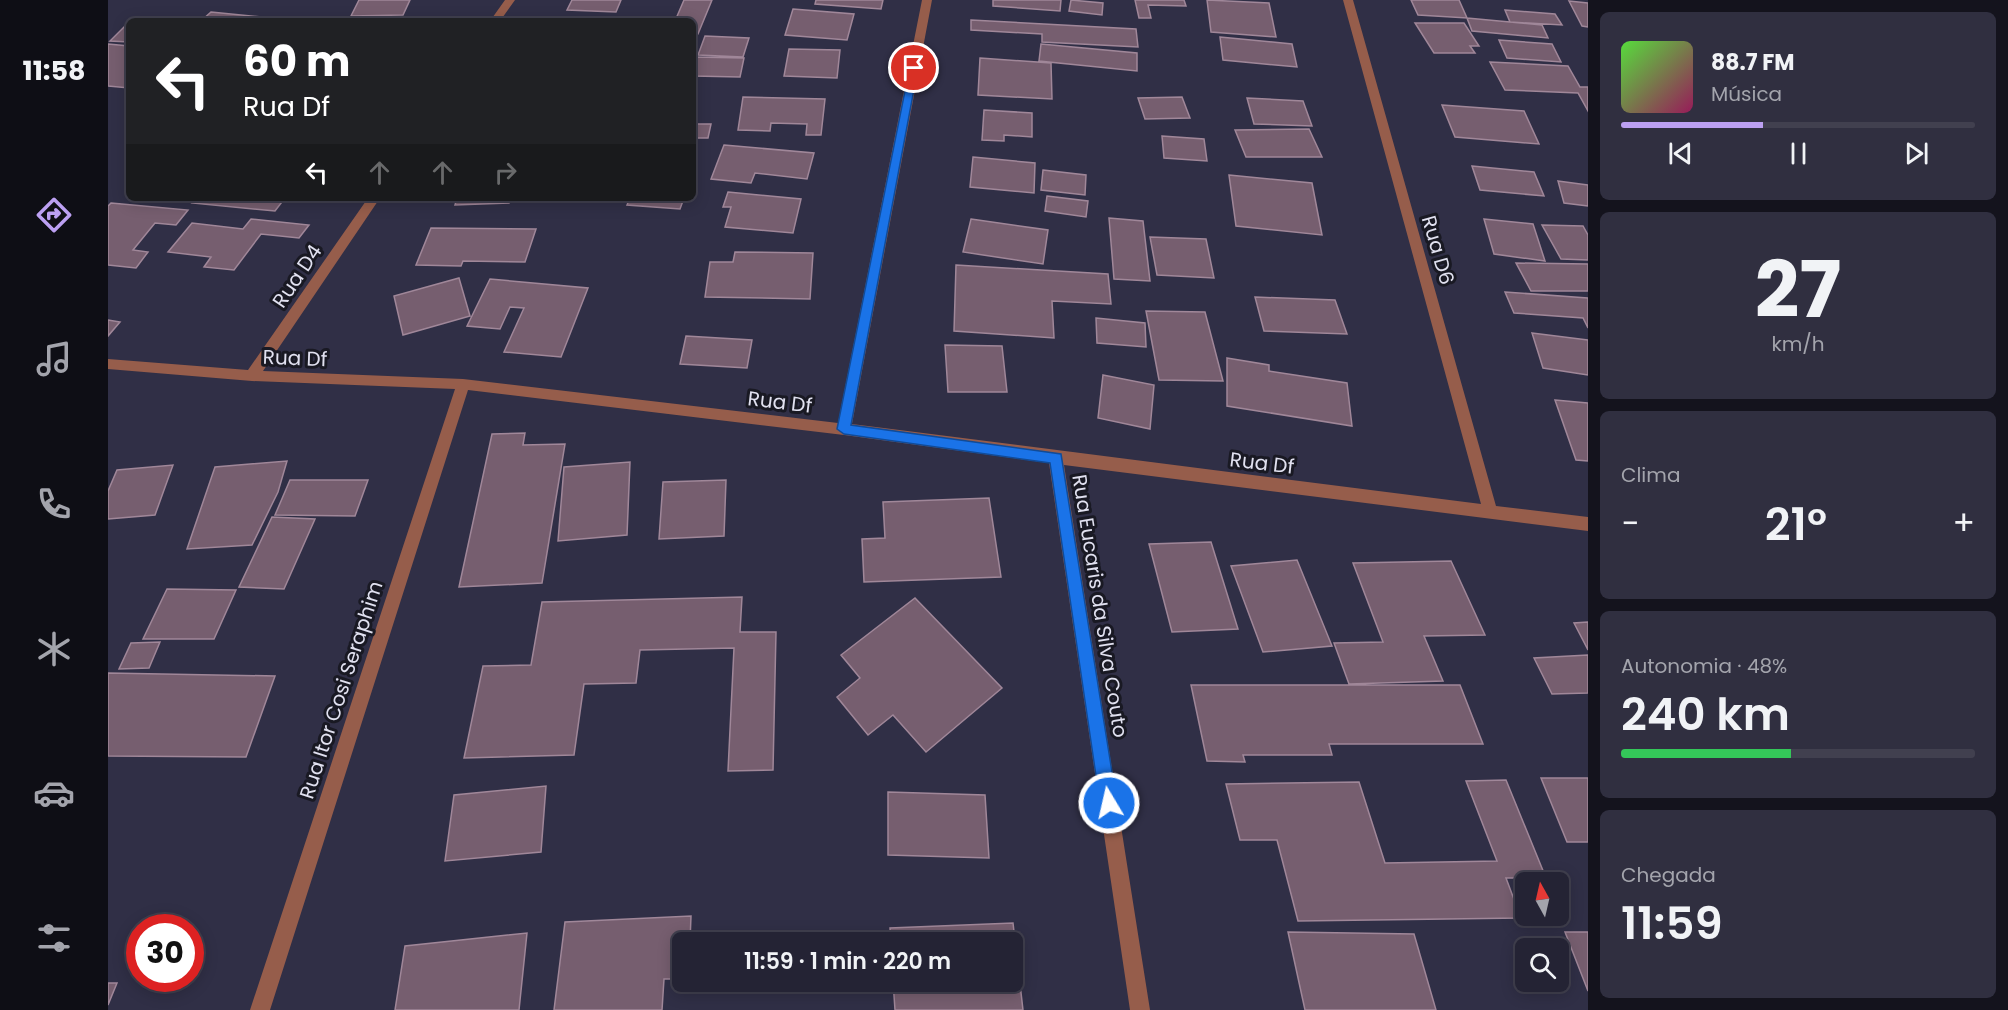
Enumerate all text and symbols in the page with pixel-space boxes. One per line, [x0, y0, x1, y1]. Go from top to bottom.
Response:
text: 60 m [243, 32, 351, 91]
icon: left [144, 42, 222, 120]
pin [888, 42, 939, 93]
text: 88.7 FM [1711, 47, 1794, 78]
icon: arrive [897, 51, 930, 84]
text: 11:58 [22, 52, 86, 89]
text: Música [1711, 80, 1782, 108]
text: Rua Df [243, 88, 330, 125]
icon: previous [1664, 137, 1697, 170]
icon: pause [1782, 137, 1815, 170]
icon: next [1900, 137, 1933, 170]
icon: left [300, 156, 333, 189]
icon: ahead [363, 156, 396, 189]
icon: ahead [426, 156, 459, 189]
icon: right [489, 156, 522, 189]
icon: directions [33, 194, 75, 236]
street label: Rua D6 [1415, 212, 1461, 288]
text: 27 [1755, 235, 1841, 344]
street label: Rua D4 [266, 239, 328, 313]
text: km/h [1771, 330, 1825, 358]
icon: music [33, 338, 75, 380]
street label: Rua Df [262, 343, 328, 373]
street label: Rua Df [746, 384, 814, 420]
street label: Rua Df [1228, 445, 1296, 481]
text: Clima [1621, 461, 1680, 489]
street label: Rua Eucaris da Silva Couto [1065, 473, 1135, 739]
icon: phone [33, 483, 75, 525]
text: 21° [1765, 493, 1827, 556]
text: − [1621, 500, 1639, 547]
text: + [1952, 500, 1975, 547]
street label: Rua Itor Cosi Seraphim [293, 577, 389, 803]
icon: climate [33, 628, 75, 670]
text: Autonomia · 48% [1621, 652, 1787, 680]
text: 240 km [1621, 683, 1790, 746]
position arrow [1077, 771, 1141, 835]
icon: car [33, 772, 75, 814]
text: Chegada [1621, 861, 1716, 889]
north arrow [1515, 872, 1569, 926]
map controls [1515, 872, 1569, 992]
text: 11:59 [1621, 892, 1723, 955]
speed limit sign: 30 [126, 914, 204, 992]
icon: filters [33, 917, 75, 959]
button: search [1515, 938, 1569, 992]
text: 11:59 · 1 min · 220 m [744, 946, 951, 977]

